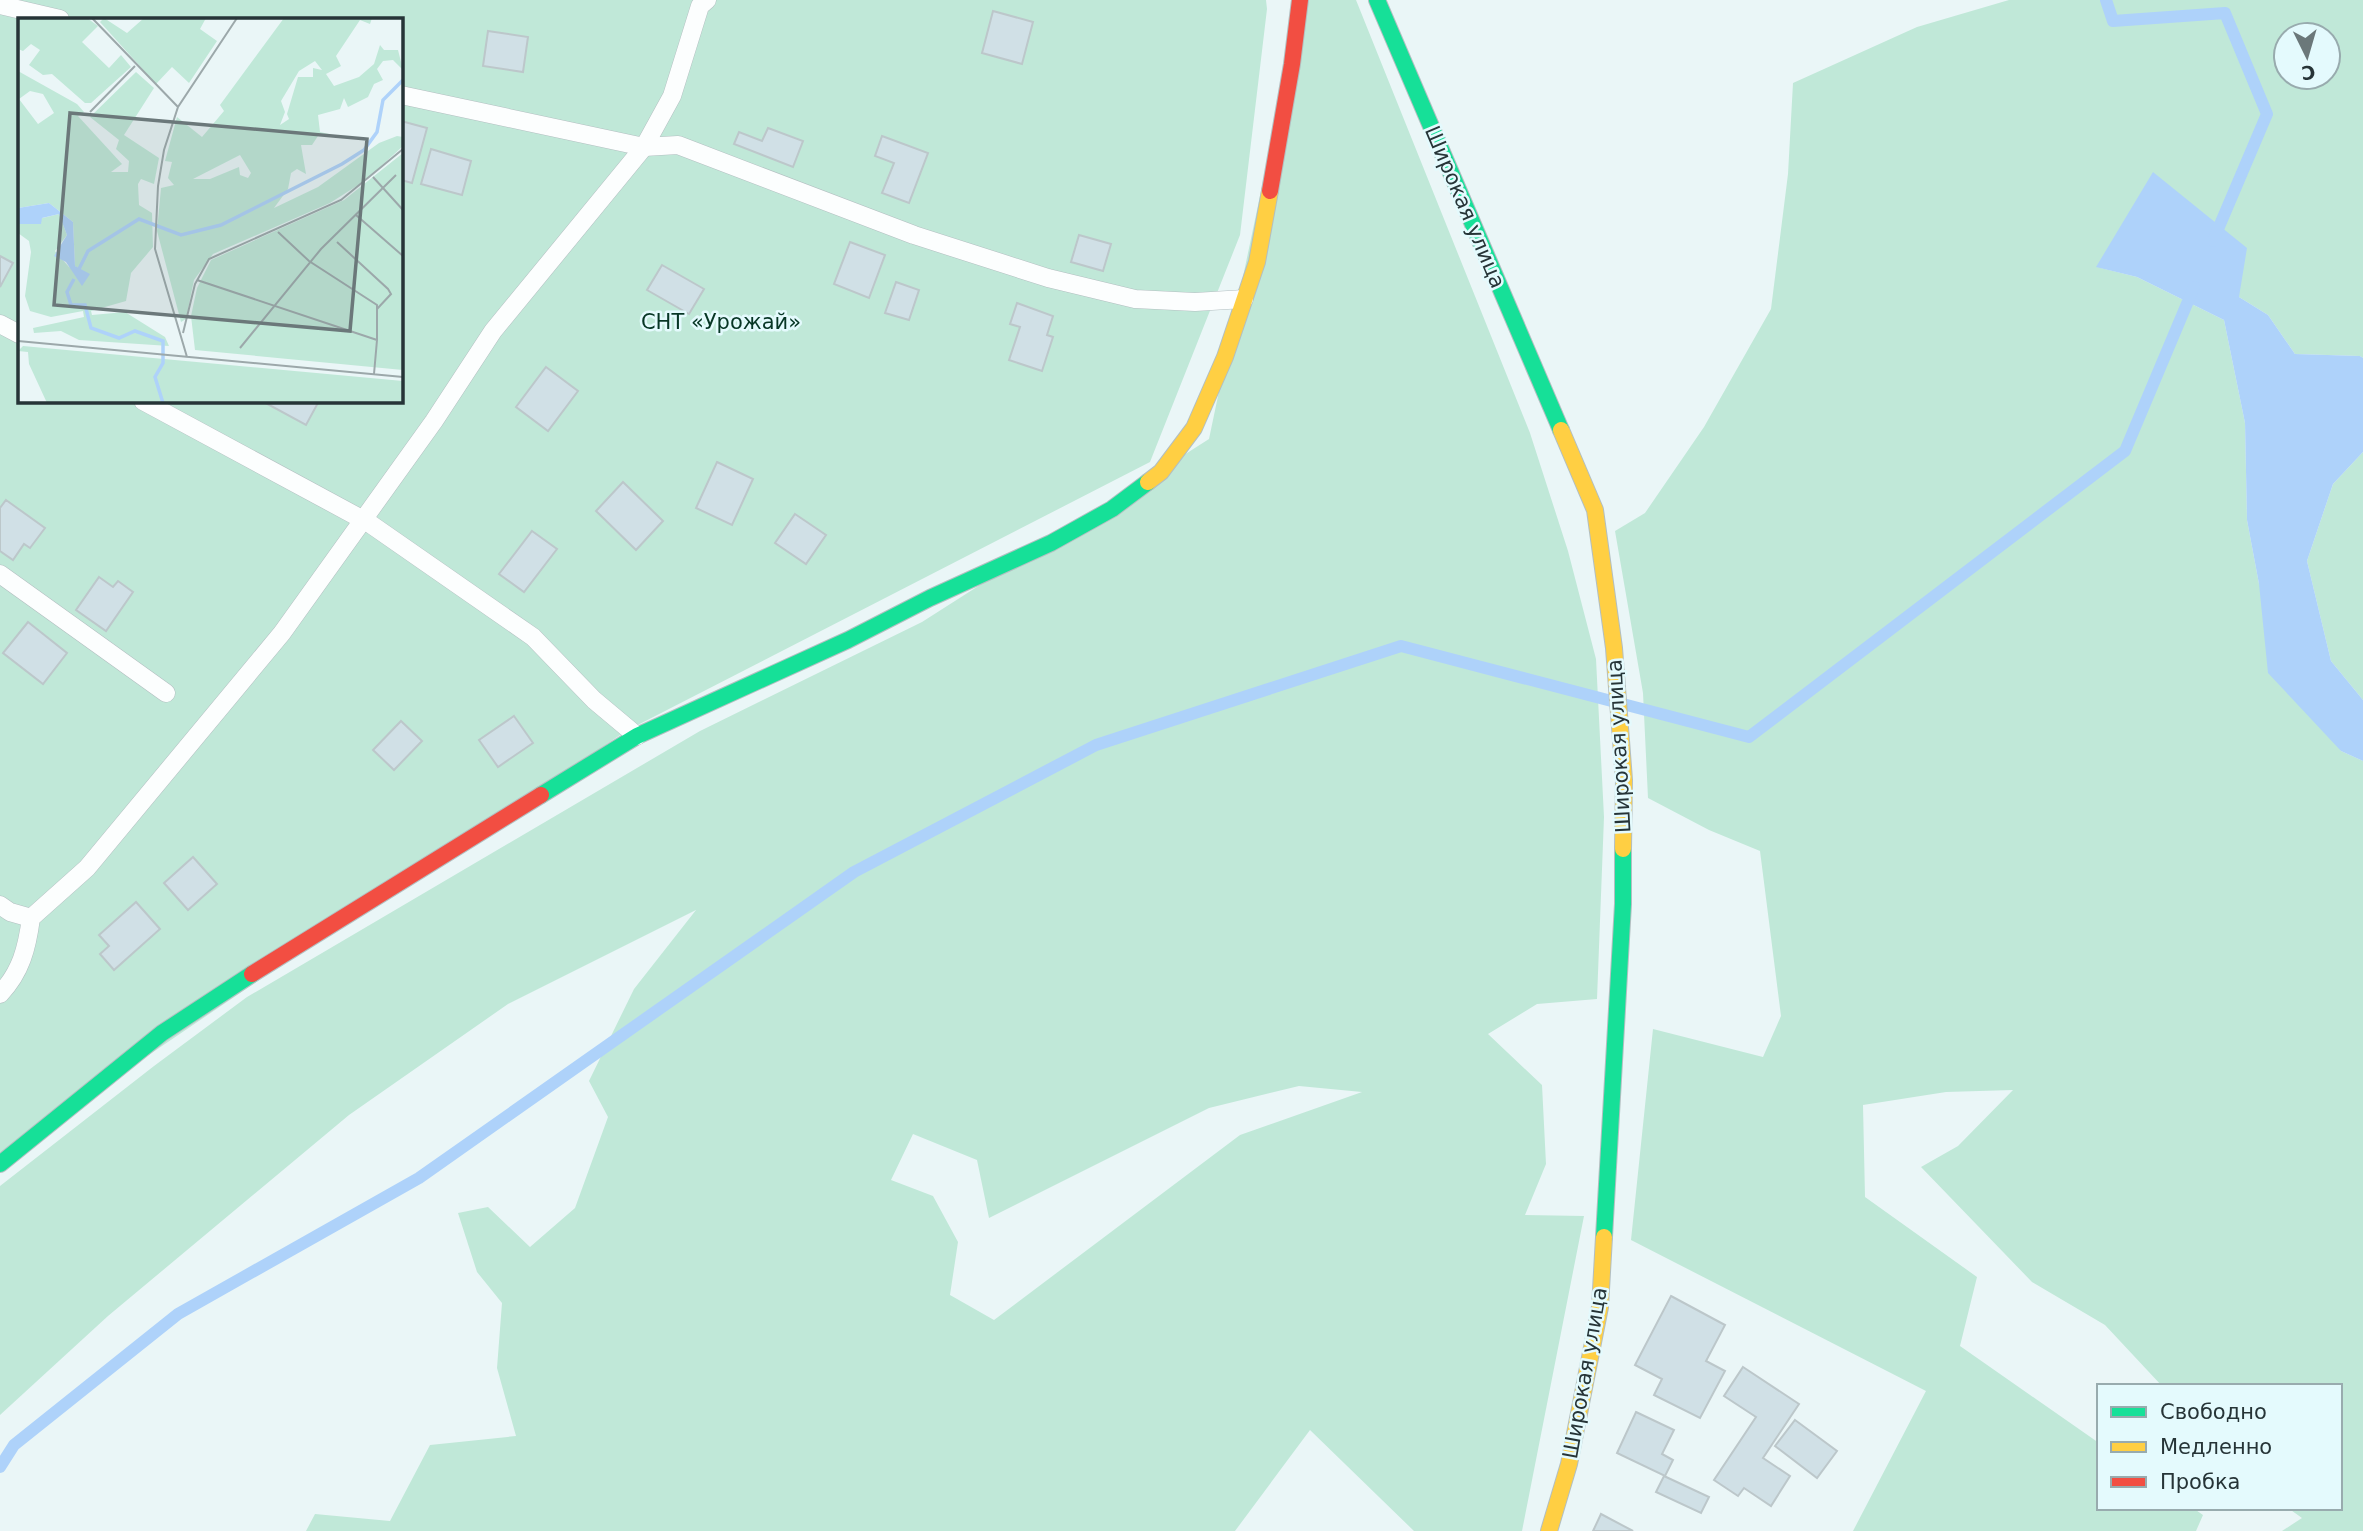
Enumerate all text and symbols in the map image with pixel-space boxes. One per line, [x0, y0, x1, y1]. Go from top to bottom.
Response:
inset map [18, 18, 402, 402]
north arrow [2272, 21, 2342, 91]
text: С [2301, 61, 2316, 85]
street label: Широкая улица [1420, 122, 1510, 292]
park label: СНТ «Урожай» [641, 310, 801, 334]
street label: Широкая улица [1602, 659, 1636, 833]
street label: Широкая улица [1558, 1285, 1612, 1461]
legend [2097, 1384, 2342, 1510]
text: Свободно [2160, 1400, 2267, 1424]
text: Медленно [2160, 1435, 2272, 1459]
text: Пробка [2160, 1470, 2240, 1494]

